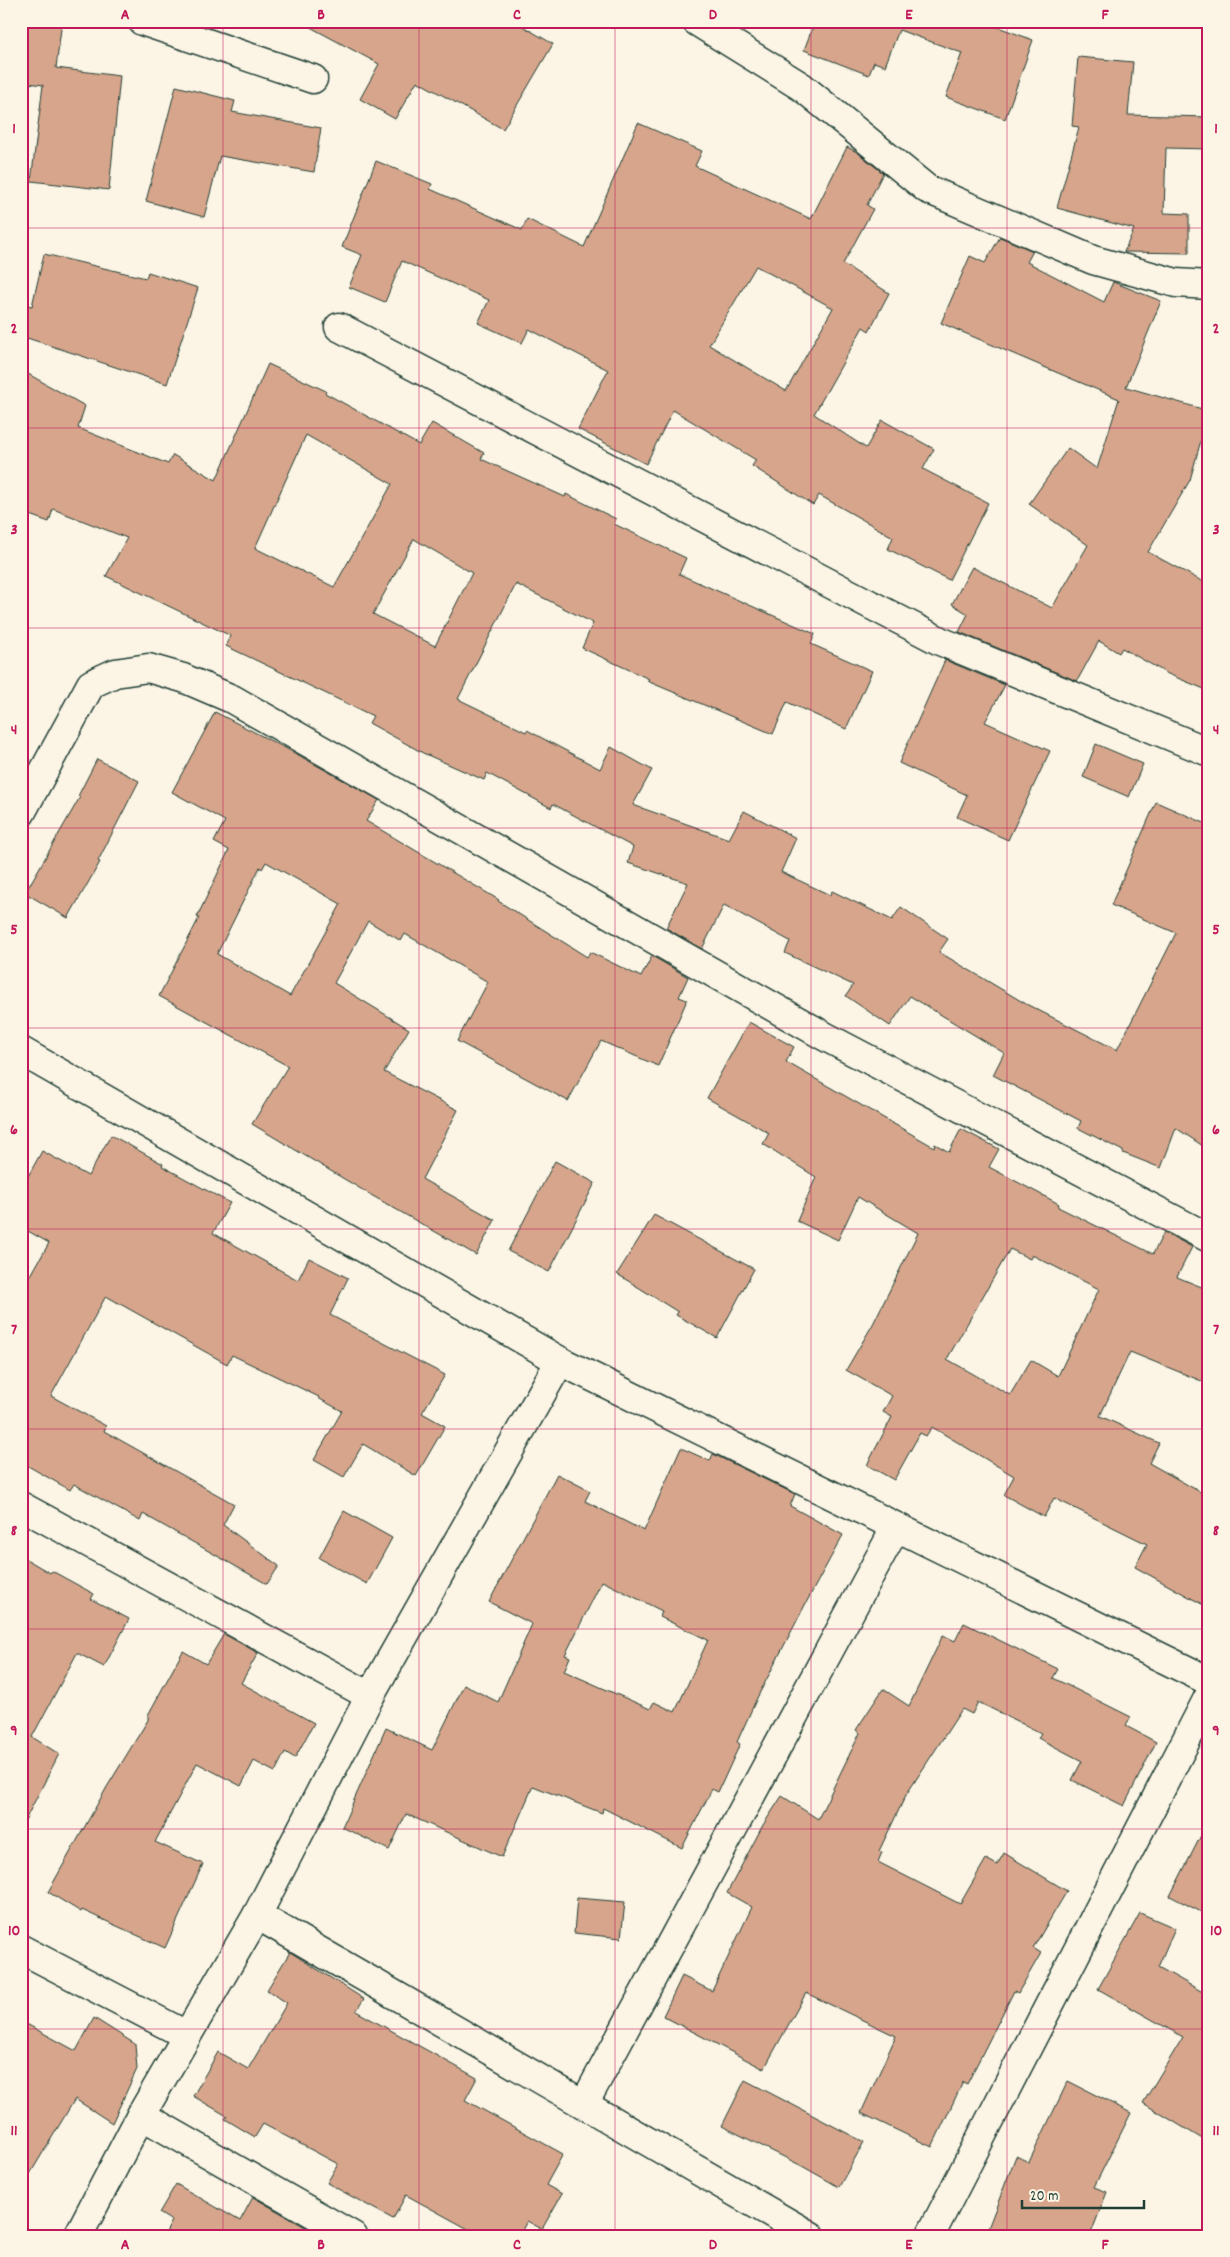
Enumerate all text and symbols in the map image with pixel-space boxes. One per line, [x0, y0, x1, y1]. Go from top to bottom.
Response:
text: A [121, 4, 130, 27]
text: B [317, 4, 325, 27]
text: C [513, 4, 521, 27]
text: D [709, 4, 718, 27]
text: E [905, 4, 913, 27]
text: F [1101, 4, 1109, 27]
text: 1 [12, 118, 16, 141]
text: 1 [1214, 118, 1218, 141]
text: 2 [11, 318, 18, 341]
text: 2 [1213, 318, 1220, 341]
text: 3 [10, 519, 18, 542]
text: 3 [1212, 519, 1220, 542]
text: 4 [11, 719, 17, 742]
text: 4 [1213, 719, 1219, 742]
text: 5 [10, 919, 18, 942]
text: 5 [1212, 919, 1220, 942]
text: 6 [10, 1119, 18, 1142]
text: 6 [1212, 1119, 1220, 1142]
text: 7 [11, 1319, 17, 1342]
text: 7 [1213, 1319, 1219, 1342]
text: 8 [11, 1520, 18, 1543]
text: 8 [1213, 1520, 1220, 1543]
text: 9 [10, 1720, 18, 1743]
text: 9 [1212, 1720, 1220, 1743]
text: 10 [8, 1920, 20, 1943]
text: 10 [1210, 1920, 1222, 1943]
text: 11 [10, 2120, 18, 2143]
text: 11 [1212, 2120, 1220, 2143]
scale bar [1022, 2177, 1145, 2209]
text: 20 m [1030, 2186, 1058, 2208]
text: A [121, 2234, 130, 2257]
text: B [317, 2234, 325, 2257]
text: C [513, 2234, 521, 2257]
text: D [709, 2234, 718, 2257]
text: E [905, 2234, 913, 2257]
text: F [1101, 2234, 1109, 2257]

